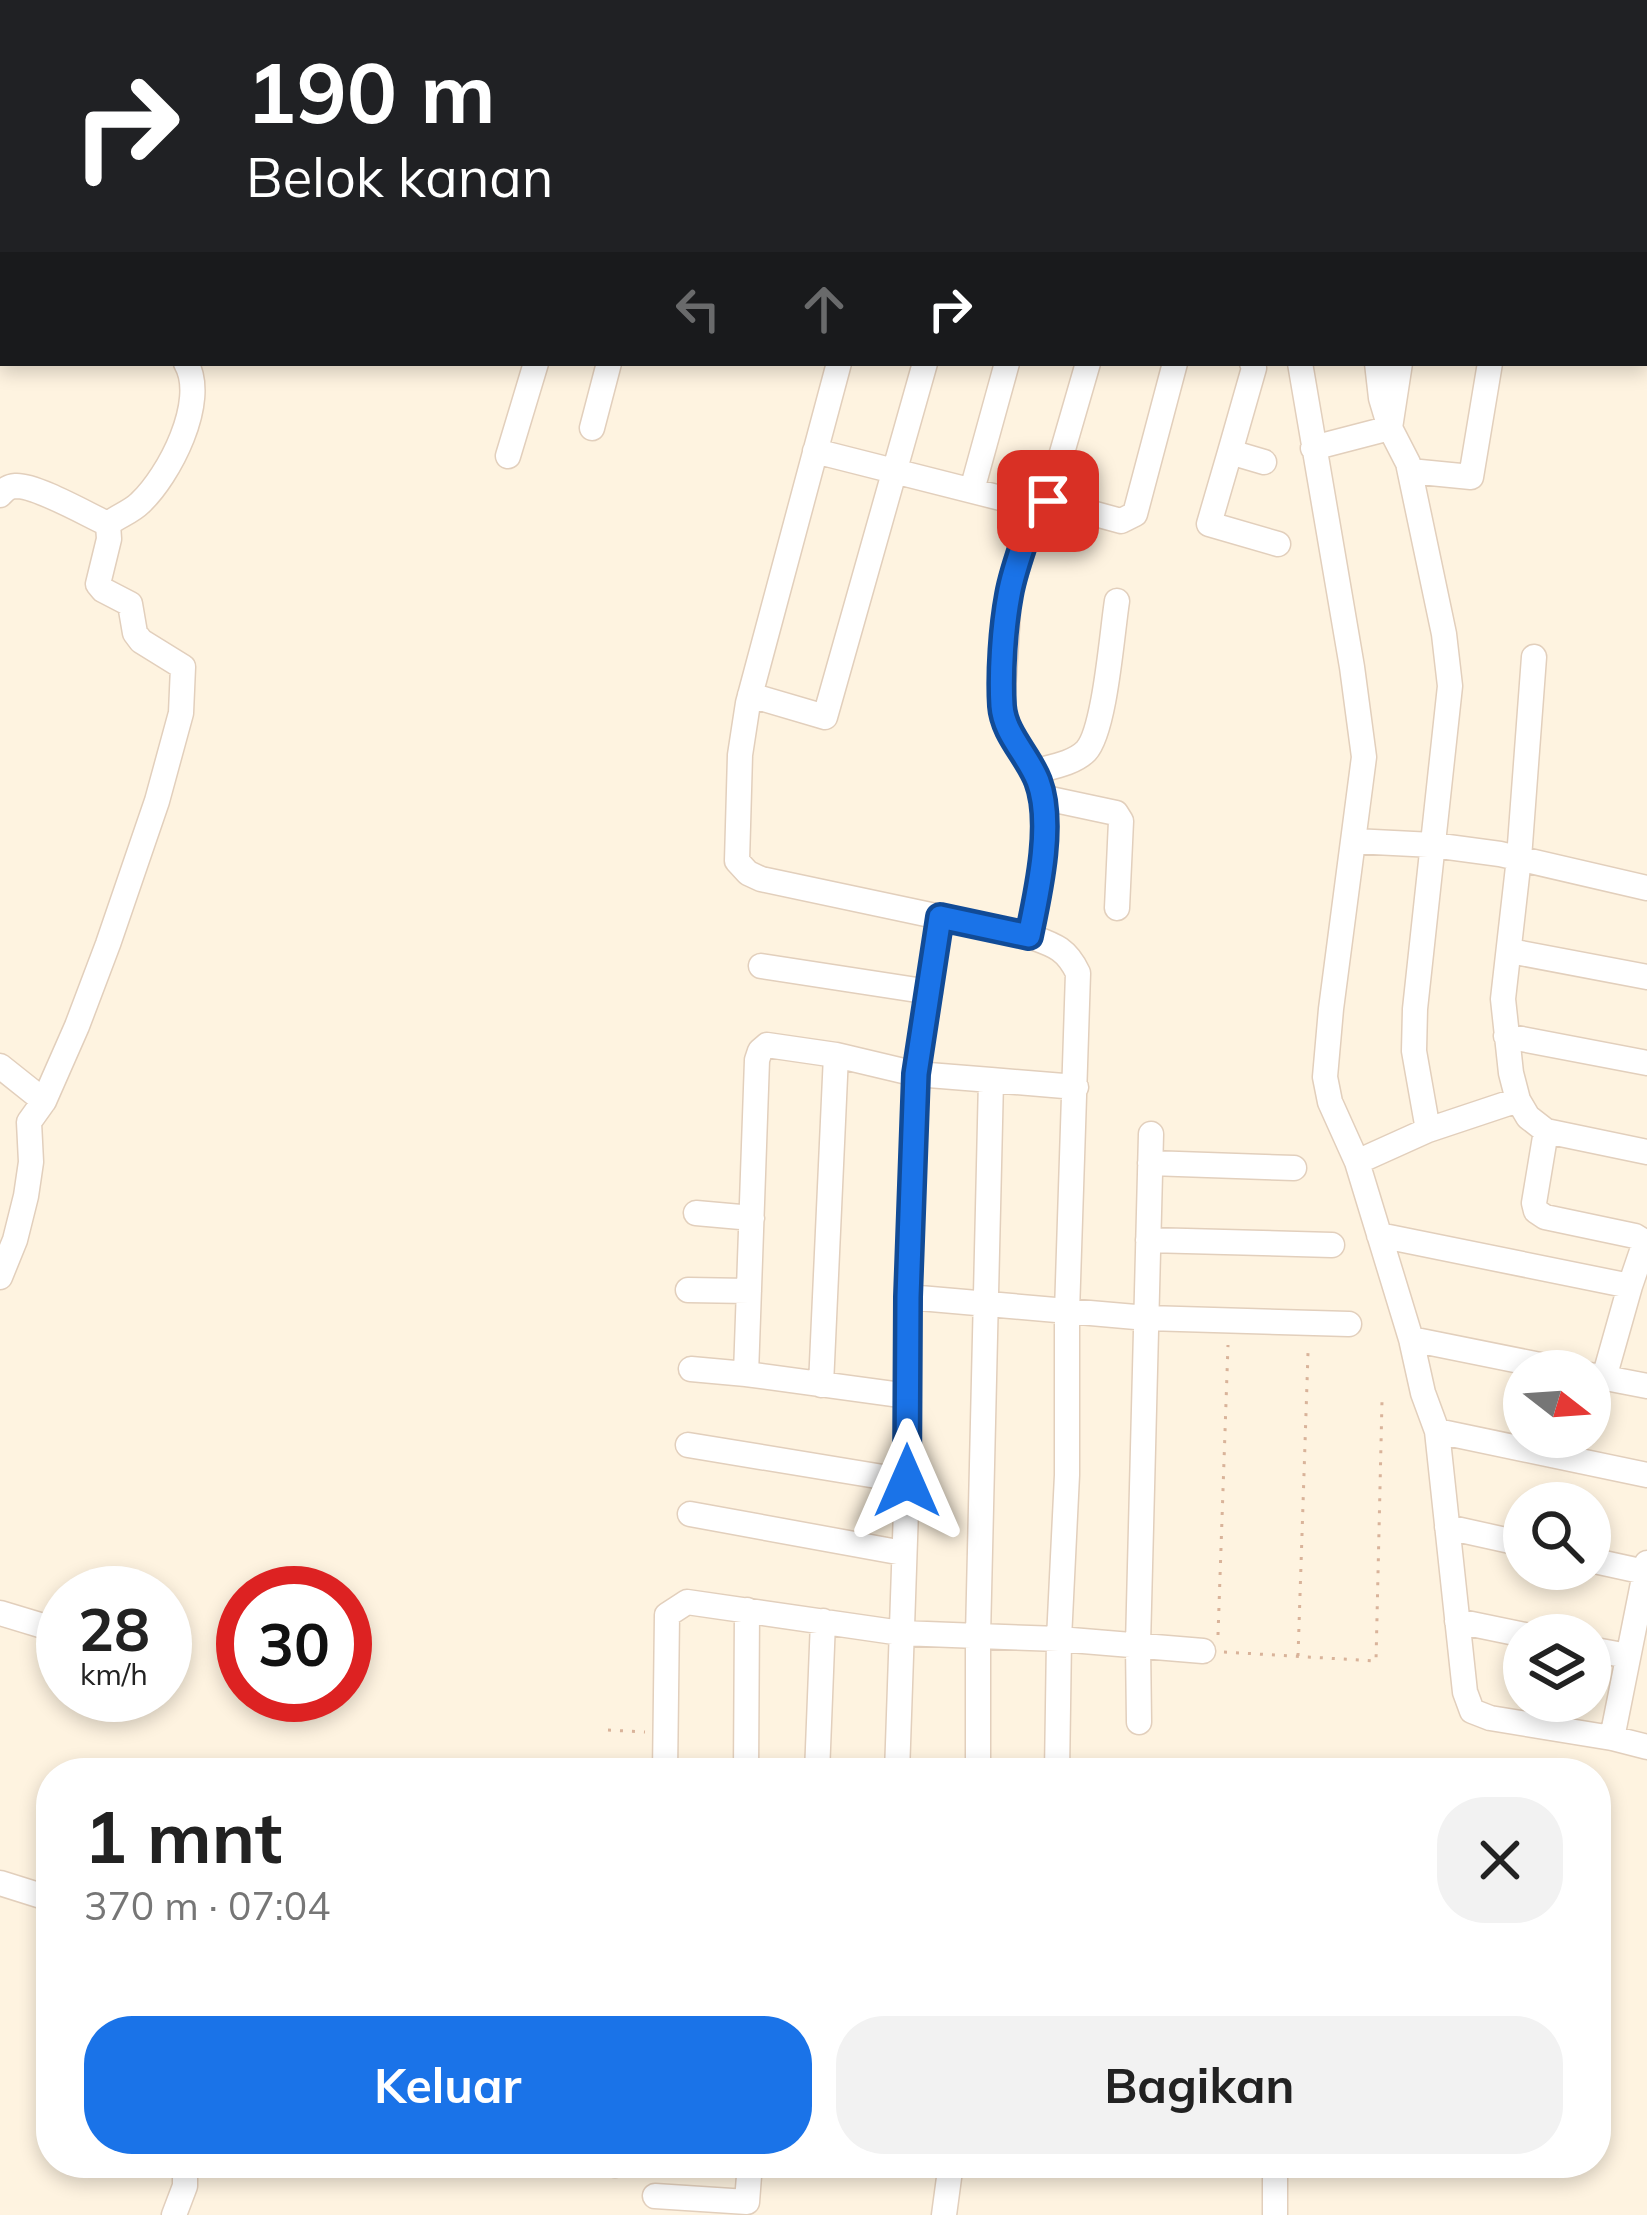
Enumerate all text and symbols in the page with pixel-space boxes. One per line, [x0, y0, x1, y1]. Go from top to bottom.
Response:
text: 190 m [246, 39, 496, 144]
icon: right [48, 48, 204, 204]
text: Belok kanan [246, 143, 553, 211]
icon: left [665, 276, 731, 342]
icon: ahead [791, 276, 857, 342]
icon: right [917, 276, 983, 342]
pin [997, 450, 1099, 552]
icon: arrive [1015, 468, 1081, 534]
north arrow [1503, 1350, 1611, 1458]
map controls [1503, 1350, 1611, 1722]
position arrow [844, 1418, 970, 1544]
button: search [1503, 1482, 1611, 1590]
speed limit sign: 30 [216, 1566, 372, 1722]
text: 28 [78, 1591, 150, 1666]
button: layers [1503, 1614, 1611, 1722]
text: km/h [80, 1655, 148, 1693]
text: 1 mnt [84, 1791, 282, 1881]
button: close [1437, 1797, 1563, 1923]
text: 370 m · 07:04 [84, 1881, 330, 1930]
button: Keluar [84, 2016, 812, 2154]
button: Bagikan [836, 2016, 1563, 2154]

